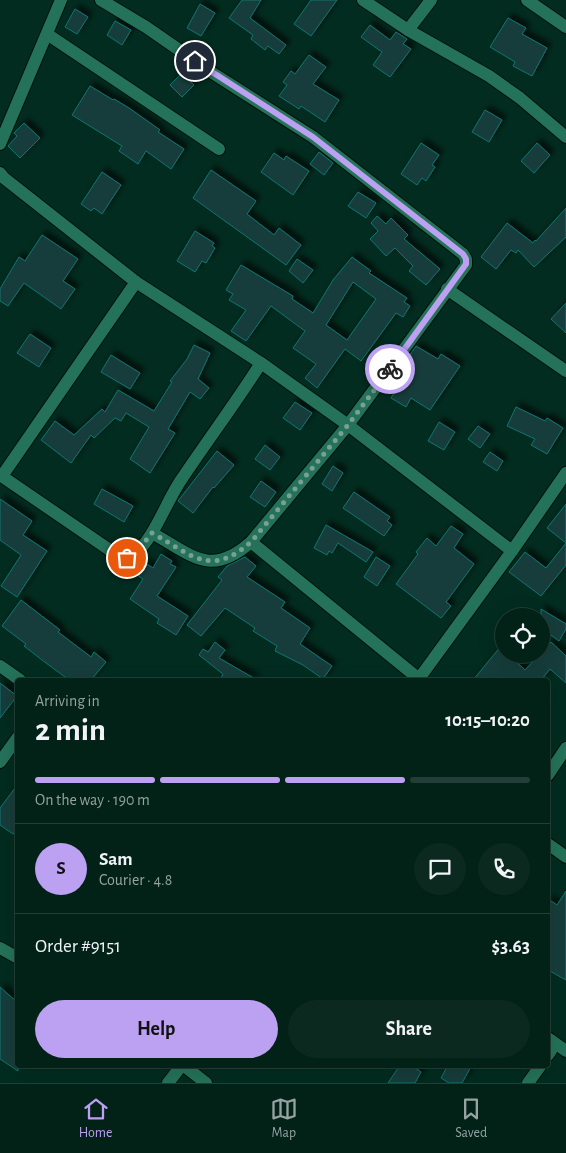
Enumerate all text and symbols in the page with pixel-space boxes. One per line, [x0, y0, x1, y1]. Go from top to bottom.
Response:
pin [174, 40, 216, 82]
icon: home [181, 47, 209, 75]
courier [365, 344, 415, 394]
icon: bike [376, 355, 404, 383]
pin [106, 537, 148, 579]
icon: bag [113, 544, 141, 572]
map controls [495, 608, 550, 663]
button: locate [495, 608, 550, 663]
text: Arriving in [35, 693, 100, 709]
text: 10:15–10:20 [445, 711, 530, 730]
text: 2 min [35, 714, 106, 746]
text: On the way · 190 m [35, 792, 150, 808]
button: chat [414, 843, 466, 895]
button: phone [478, 843, 530, 895]
text: Sam [99, 850, 133, 869]
text: S [56, 859, 66, 878]
text: Courier · 4.8 [99, 872, 172, 888]
text: Order #9151 [35, 937, 121, 956]
text: $3.63 [492, 937, 530, 956]
button: Help [35, 1000, 278, 1058]
button: Share [288, 1000, 530, 1058]
tab: Home [79, 1095, 112, 1142]
tab: Map [270, 1095, 298, 1142]
tab: Saved [455, 1095, 487, 1142]

